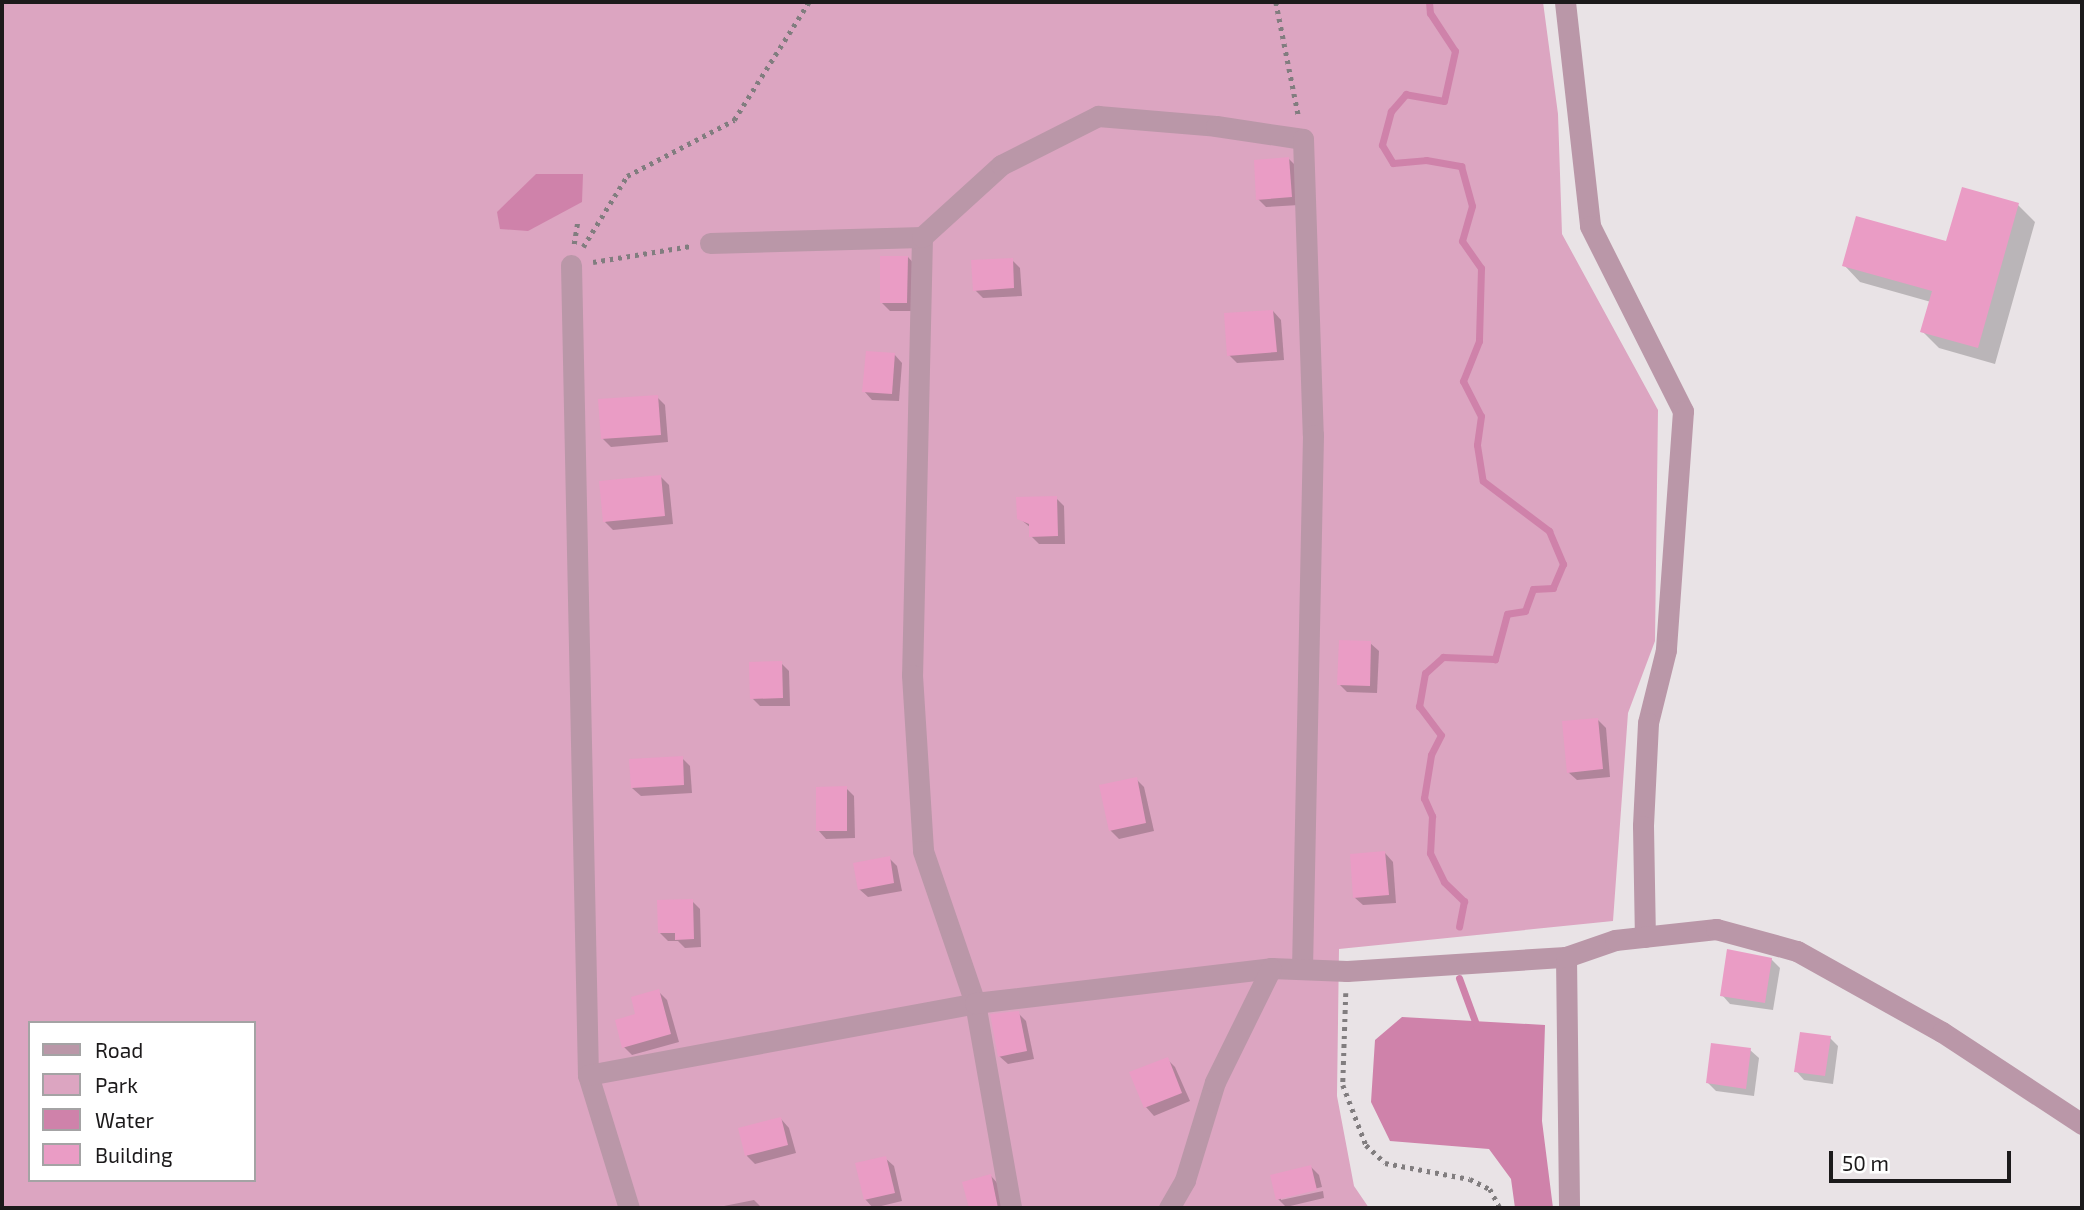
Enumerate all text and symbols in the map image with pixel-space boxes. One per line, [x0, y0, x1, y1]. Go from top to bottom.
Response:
legend [28, 1021, 256, 1182]
text: Road [95, 1037, 143, 1062]
text: Park [95, 1072, 138, 1097]
text: Water [95, 1107, 154, 1132]
scale bar [1832, 1136, 2014, 1180]
text: Building [95, 1142, 173, 1167]
text: 50 m [1842, 1150, 1889, 1175]

